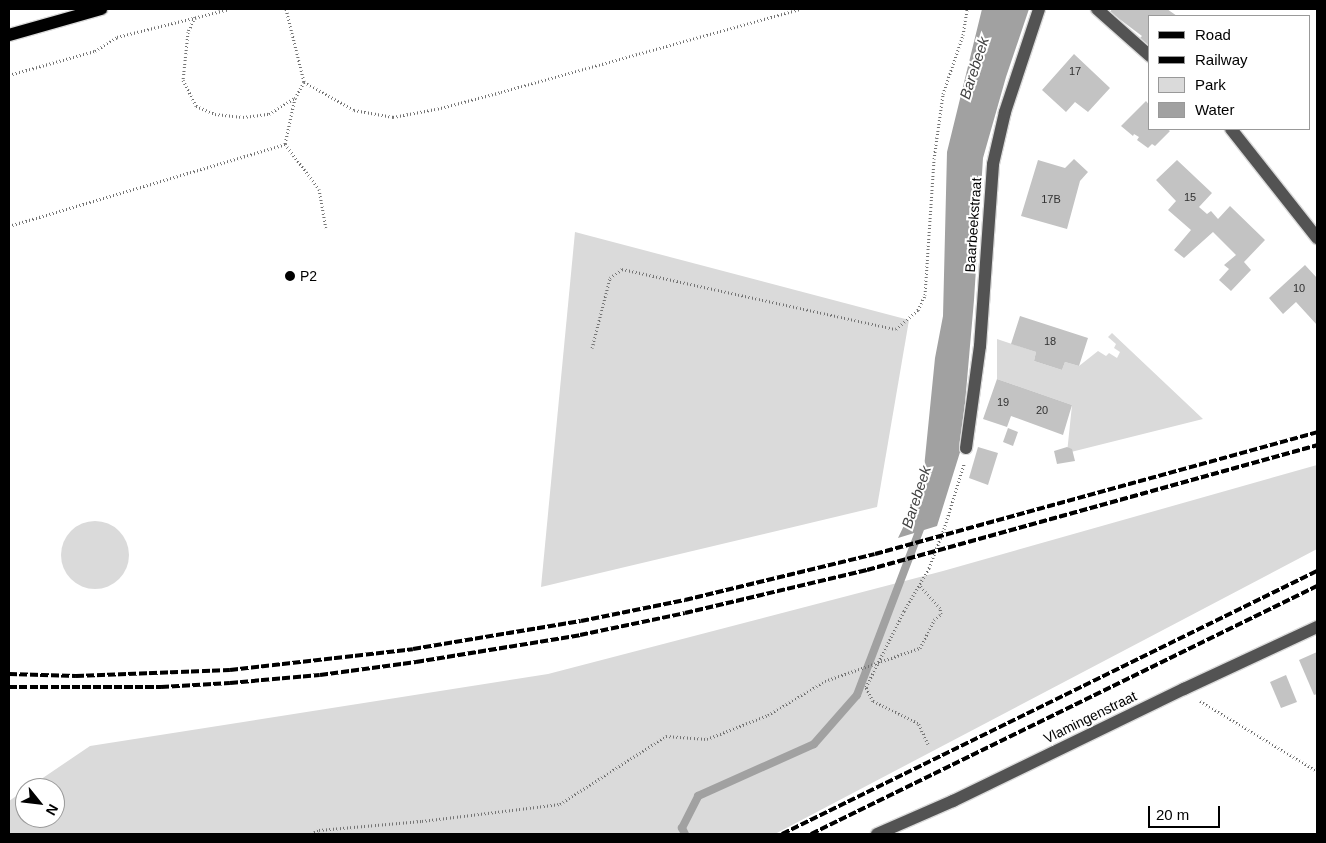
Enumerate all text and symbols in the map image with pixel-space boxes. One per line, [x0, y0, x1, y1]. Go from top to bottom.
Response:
legend [1148, 15, 1311, 130]
text: Road [1195, 26, 1231, 43]
water label: Barebeek [956, 35, 992, 101]
text: Railway [1195, 51, 1248, 68]
house number: 17 [1069, 64, 1081, 78]
text: Park [1195, 76, 1226, 93]
text: Water [1195, 101, 1234, 118]
street label: Baarbeekstraat [961, 177, 985, 273]
house number: 15 [1184, 190, 1196, 204]
house number: 17B [1041, 192, 1061, 206]
place label: P2 [300, 268, 317, 284]
marker: P2 [284, 270, 296, 282]
house number: 10 [1293, 281, 1305, 295]
house number: 18 [1044, 334, 1056, 348]
house number: 19 [997, 395, 1009, 409]
house number: 20 [1036, 403, 1048, 417]
water label: Barebeek [898, 464, 934, 530]
street label: Vlamingenstraat [1041, 687, 1139, 747]
north arrow [15, 778, 65, 828]
scale bar [1151, 796, 1224, 828]
text: N [43, 801, 62, 818]
text: 20 m [1156, 806, 1189, 823]

